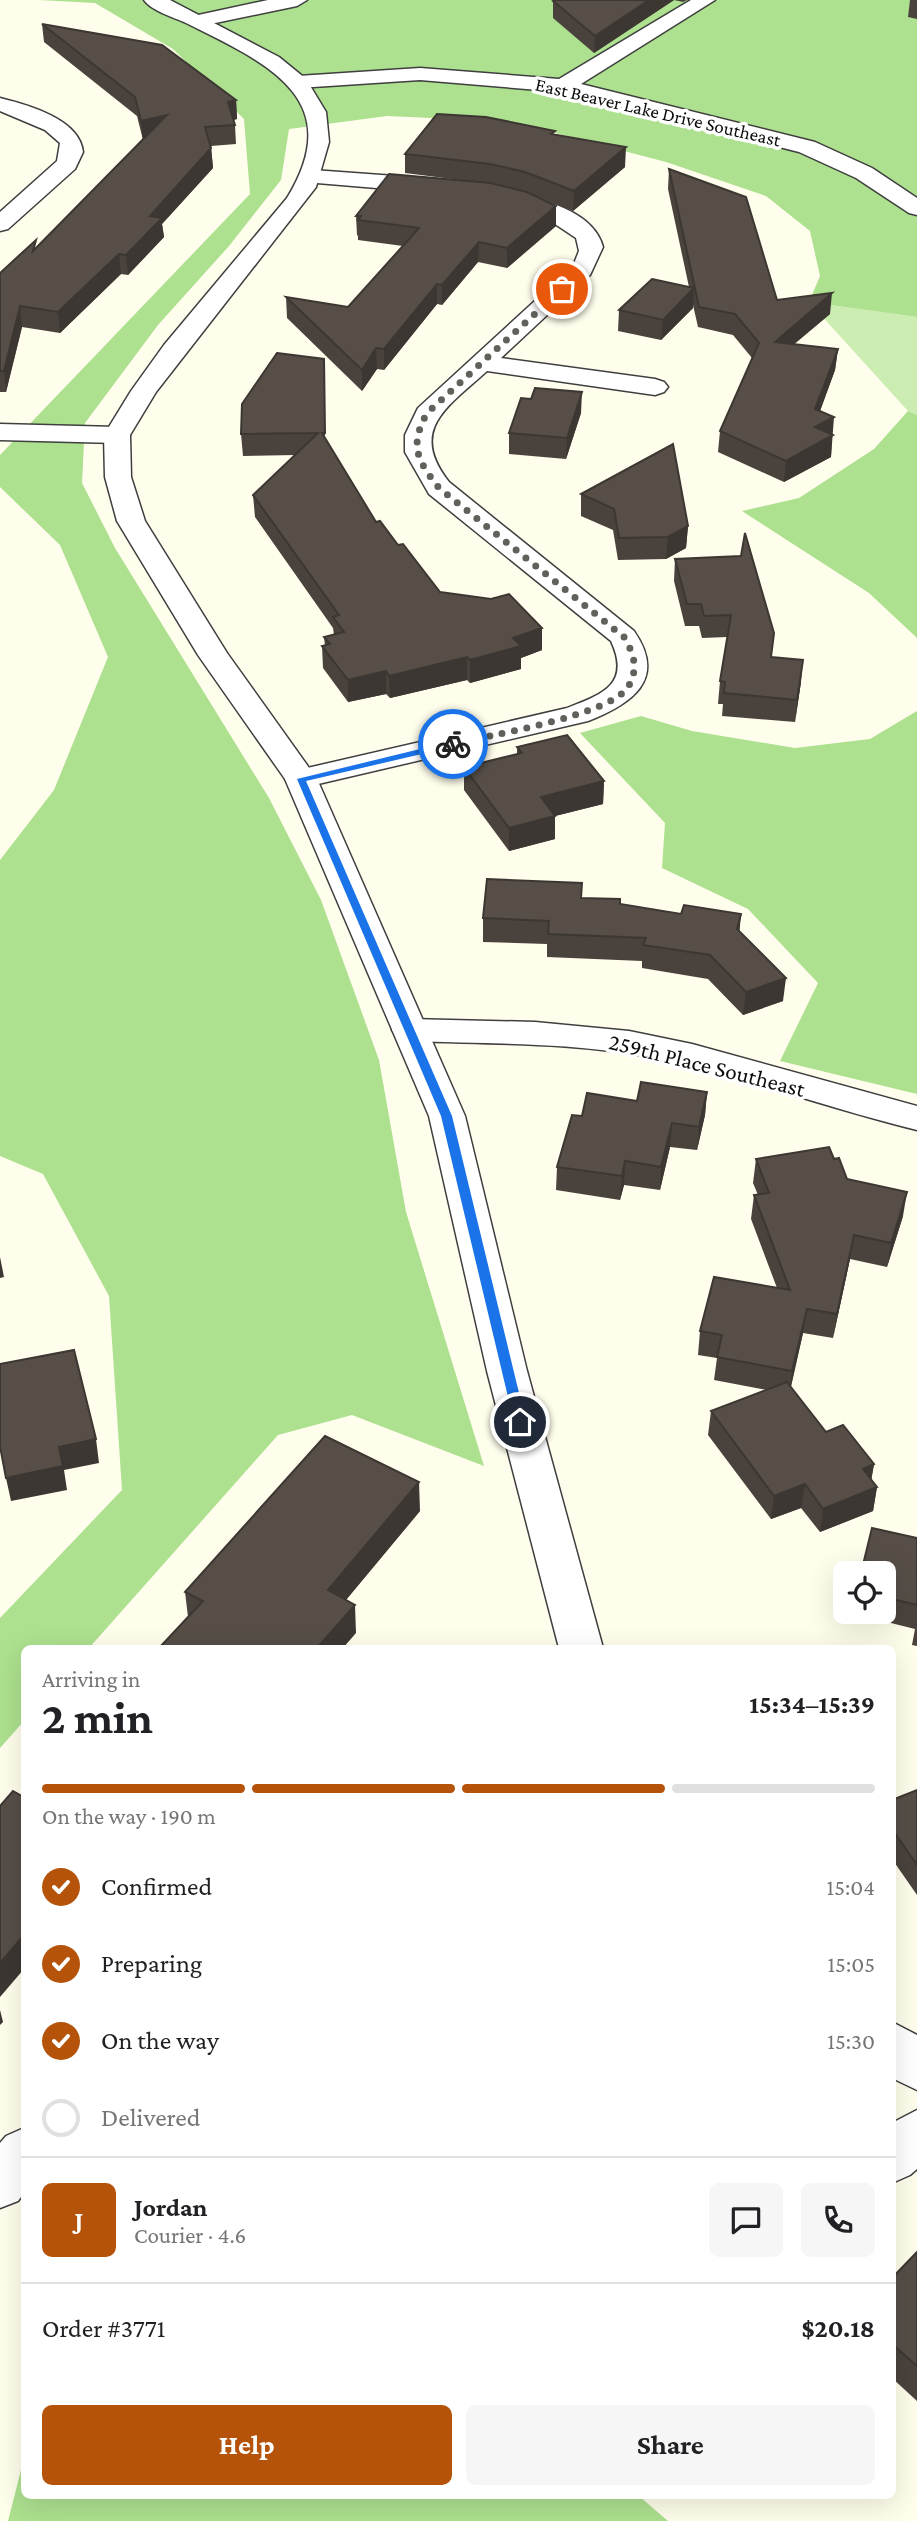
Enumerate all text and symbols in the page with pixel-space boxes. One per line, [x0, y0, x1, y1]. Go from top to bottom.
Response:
street label: East Beaver Lake Drive Southeast [533, 74, 783, 151]
pin [532, 259, 592, 319]
icon: bag [543, 270, 581, 308]
courier [418, 709, 488, 779]
icon: bike [434, 725, 472, 763]
street label: 259th Place Southeast [606, 1028, 808, 1102]
pin [490, 1392, 550, 1452]
icon: home [501, 1403, 539, 1441]
map controls [833, 1561, 896, 1624]
button: locate [833, 1561, 896, 1624]
text: Arriving in [42, 1666, 140, 1692]
text: 15:34–15:39 [749, 1690, 875, 1719]
text: 2 min [42, 1692, 153, 1743]
text: On the way · 190 m [42, 1803, 216, 1829]
icon: check [42, 1868, 80, 1906]
text: Confirmed [101, 1872, 212, 1901]
text: 15:04 [827, 1874, 875, 1900]
icon: check [42, 1945, 80, 1983]
text: Preparing [101, 1949, 202, 1978]
text: 15:05 [827, 1951, 875, 1977]
icon: check [42, 2022, 80, 2060]
text: On the way [101, 2026, 219, 2055]
text: 15:30 [827, 2028, 875, 2054]
text: Delivered [101, 2103, 200, 2132]
button: chat [709, 2183, 783, 2257]
button: phone [801, 2183, 875, 2257]
text: Jordan [134, 2193, 208, 2222]
text: J [75, 2206, 83, 2235]
text: Courier · 4.6 [134, 2222, 246, 2248]
text: Order #3771 [42, 2314, 165, 2343]
text: $20.18 [801, 2314, 875, 2343]
button: Help [42, 2405, 452, 2485]
button: Share [466, 2405, 875, 2485]

